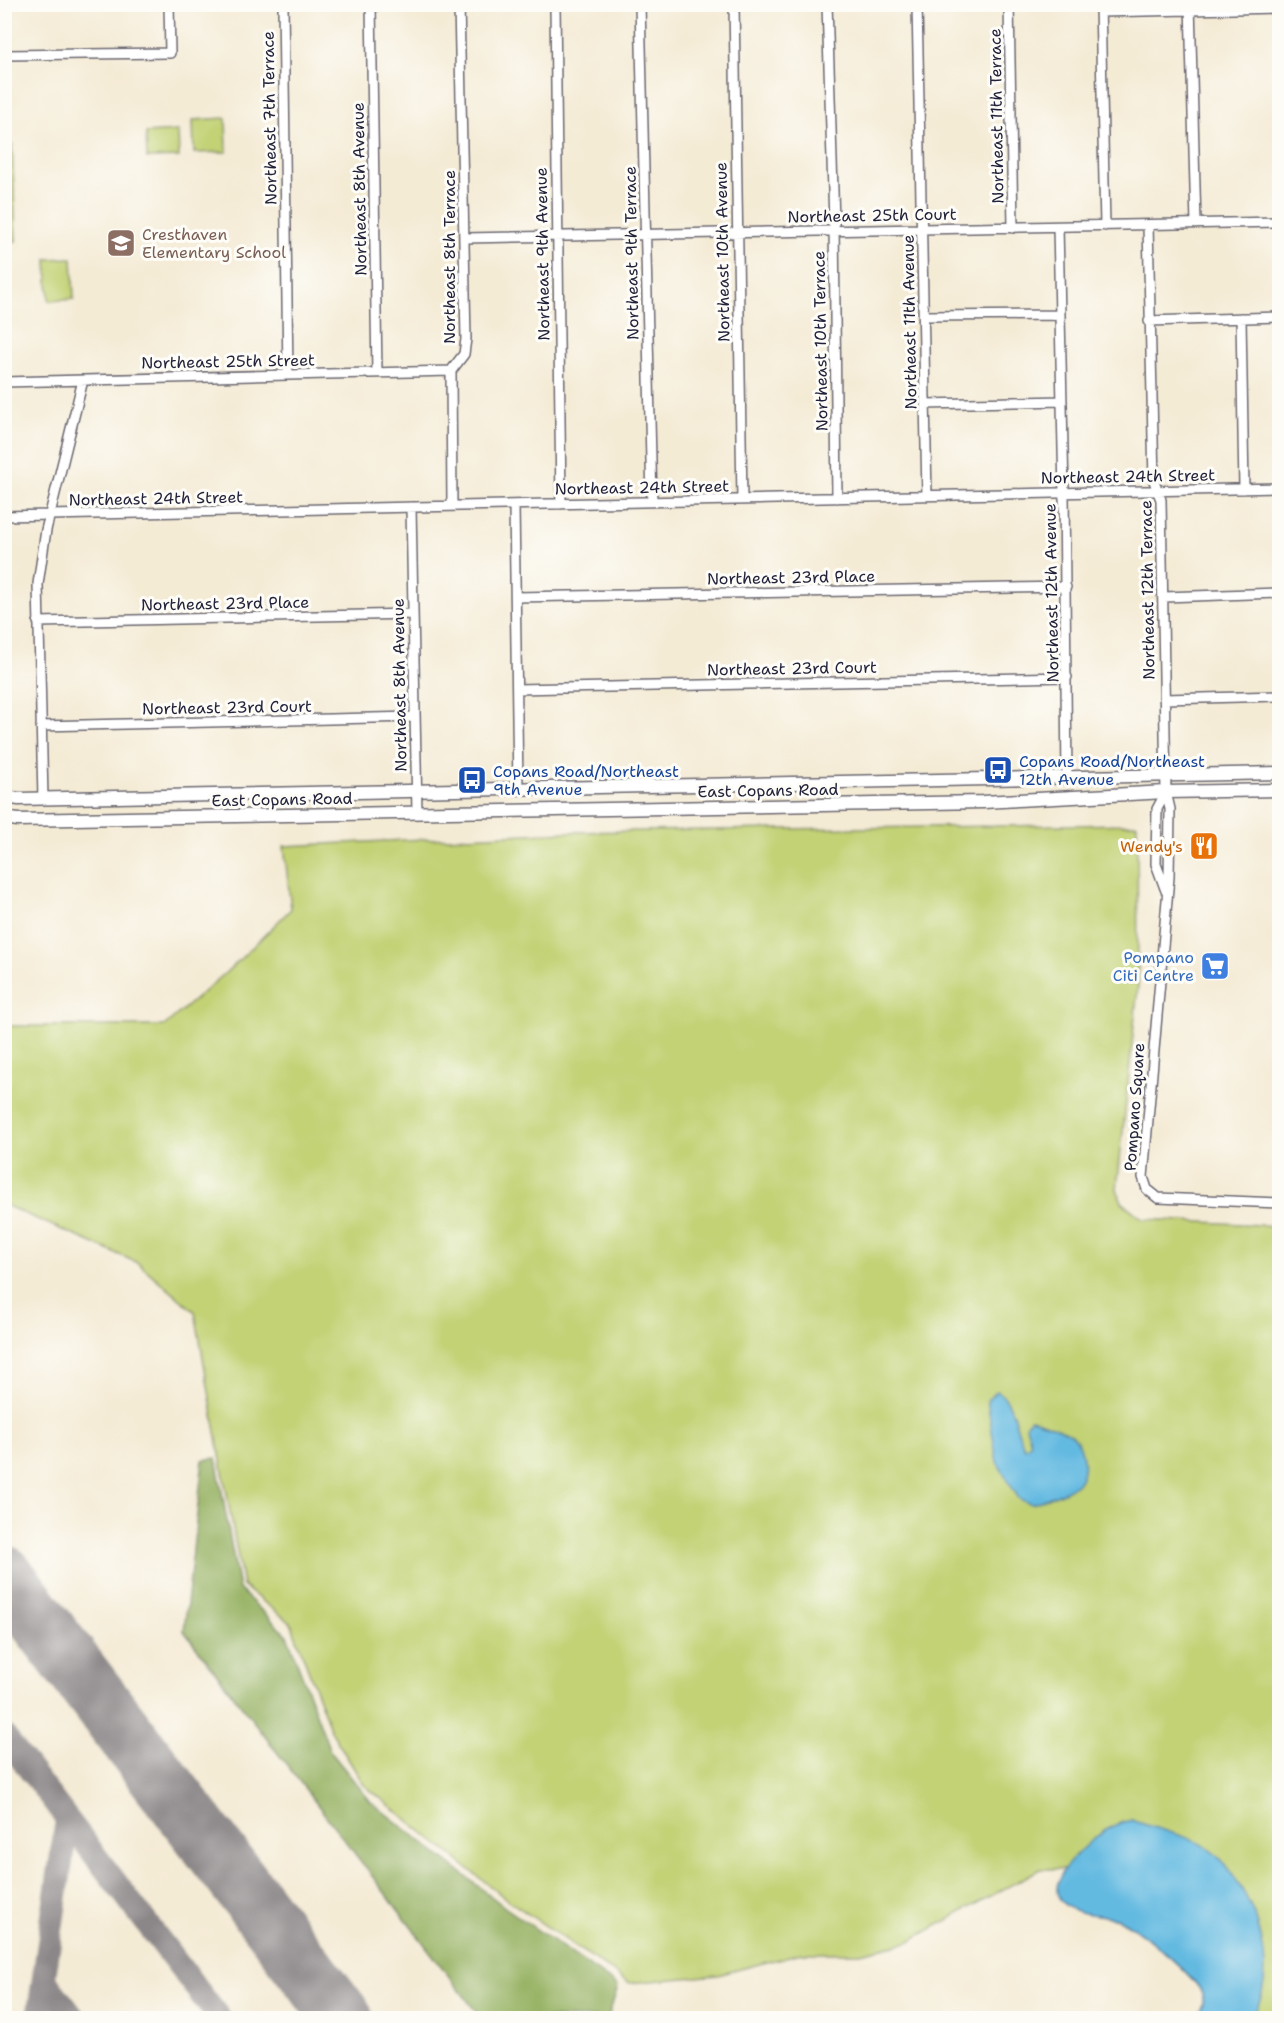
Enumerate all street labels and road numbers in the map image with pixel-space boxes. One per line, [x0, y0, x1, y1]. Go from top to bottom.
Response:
street label: Northeast 11th Terrace [984, 28, 1009, 204]
street label: Northeast 7th Terrace [257, 31, 282, 205]
street label: Northeast 8th Avenue [347, 102, 372, 276]
street label: Northeast 10th Avenue [710, 162, 735, 342]
street label: Northeast 9th Terrace [619, 166, 644, 340]
street label: Northeast 9th Avenue [530, 167, 555, 341]
street label: Northeast 8th Terrace [439, 170, 460, 344]
street label: Northeast 25th Court [787, 204, 957, 227]
street label: Northeast 11th Avenue [897, 234, 922, 410]
street label: Northeast 10th Terrace [808, 251, 833, 431]
street label: Northeast 25th Street [141, 349, 315, 374]
street label: Northeast 24th Street [1041, 464, 1215, 489]
street label: Northeast 24th Street [555, 475, 729, 500]
street label: Northeast 24th Street [69, 486, 243, 511]
street label: Northeast 12th Terrace [1135, 500, 1160, 680]
street label: Northeast 12th Avenue [1039, 503, 1064, 683]
street label: Northeast 23rd Place [707, 566, 875, 589]
street label: Northeast 23rd Place [141, 592, 309, 615]
street label: Northeast 8th Avenue [387, 598, 412, 772]
street label: Northeast 23rd Court [707, 657, 877, 680]
street label: Northeast 23rd Court [142, 696, 312, 719]
street label: East Copans Road [697, 779, 839, 802]
street label: East Copans Road [211, 788, 353, 811]
street label: Pompano Square [1120, 1042, 1149, 1172]

